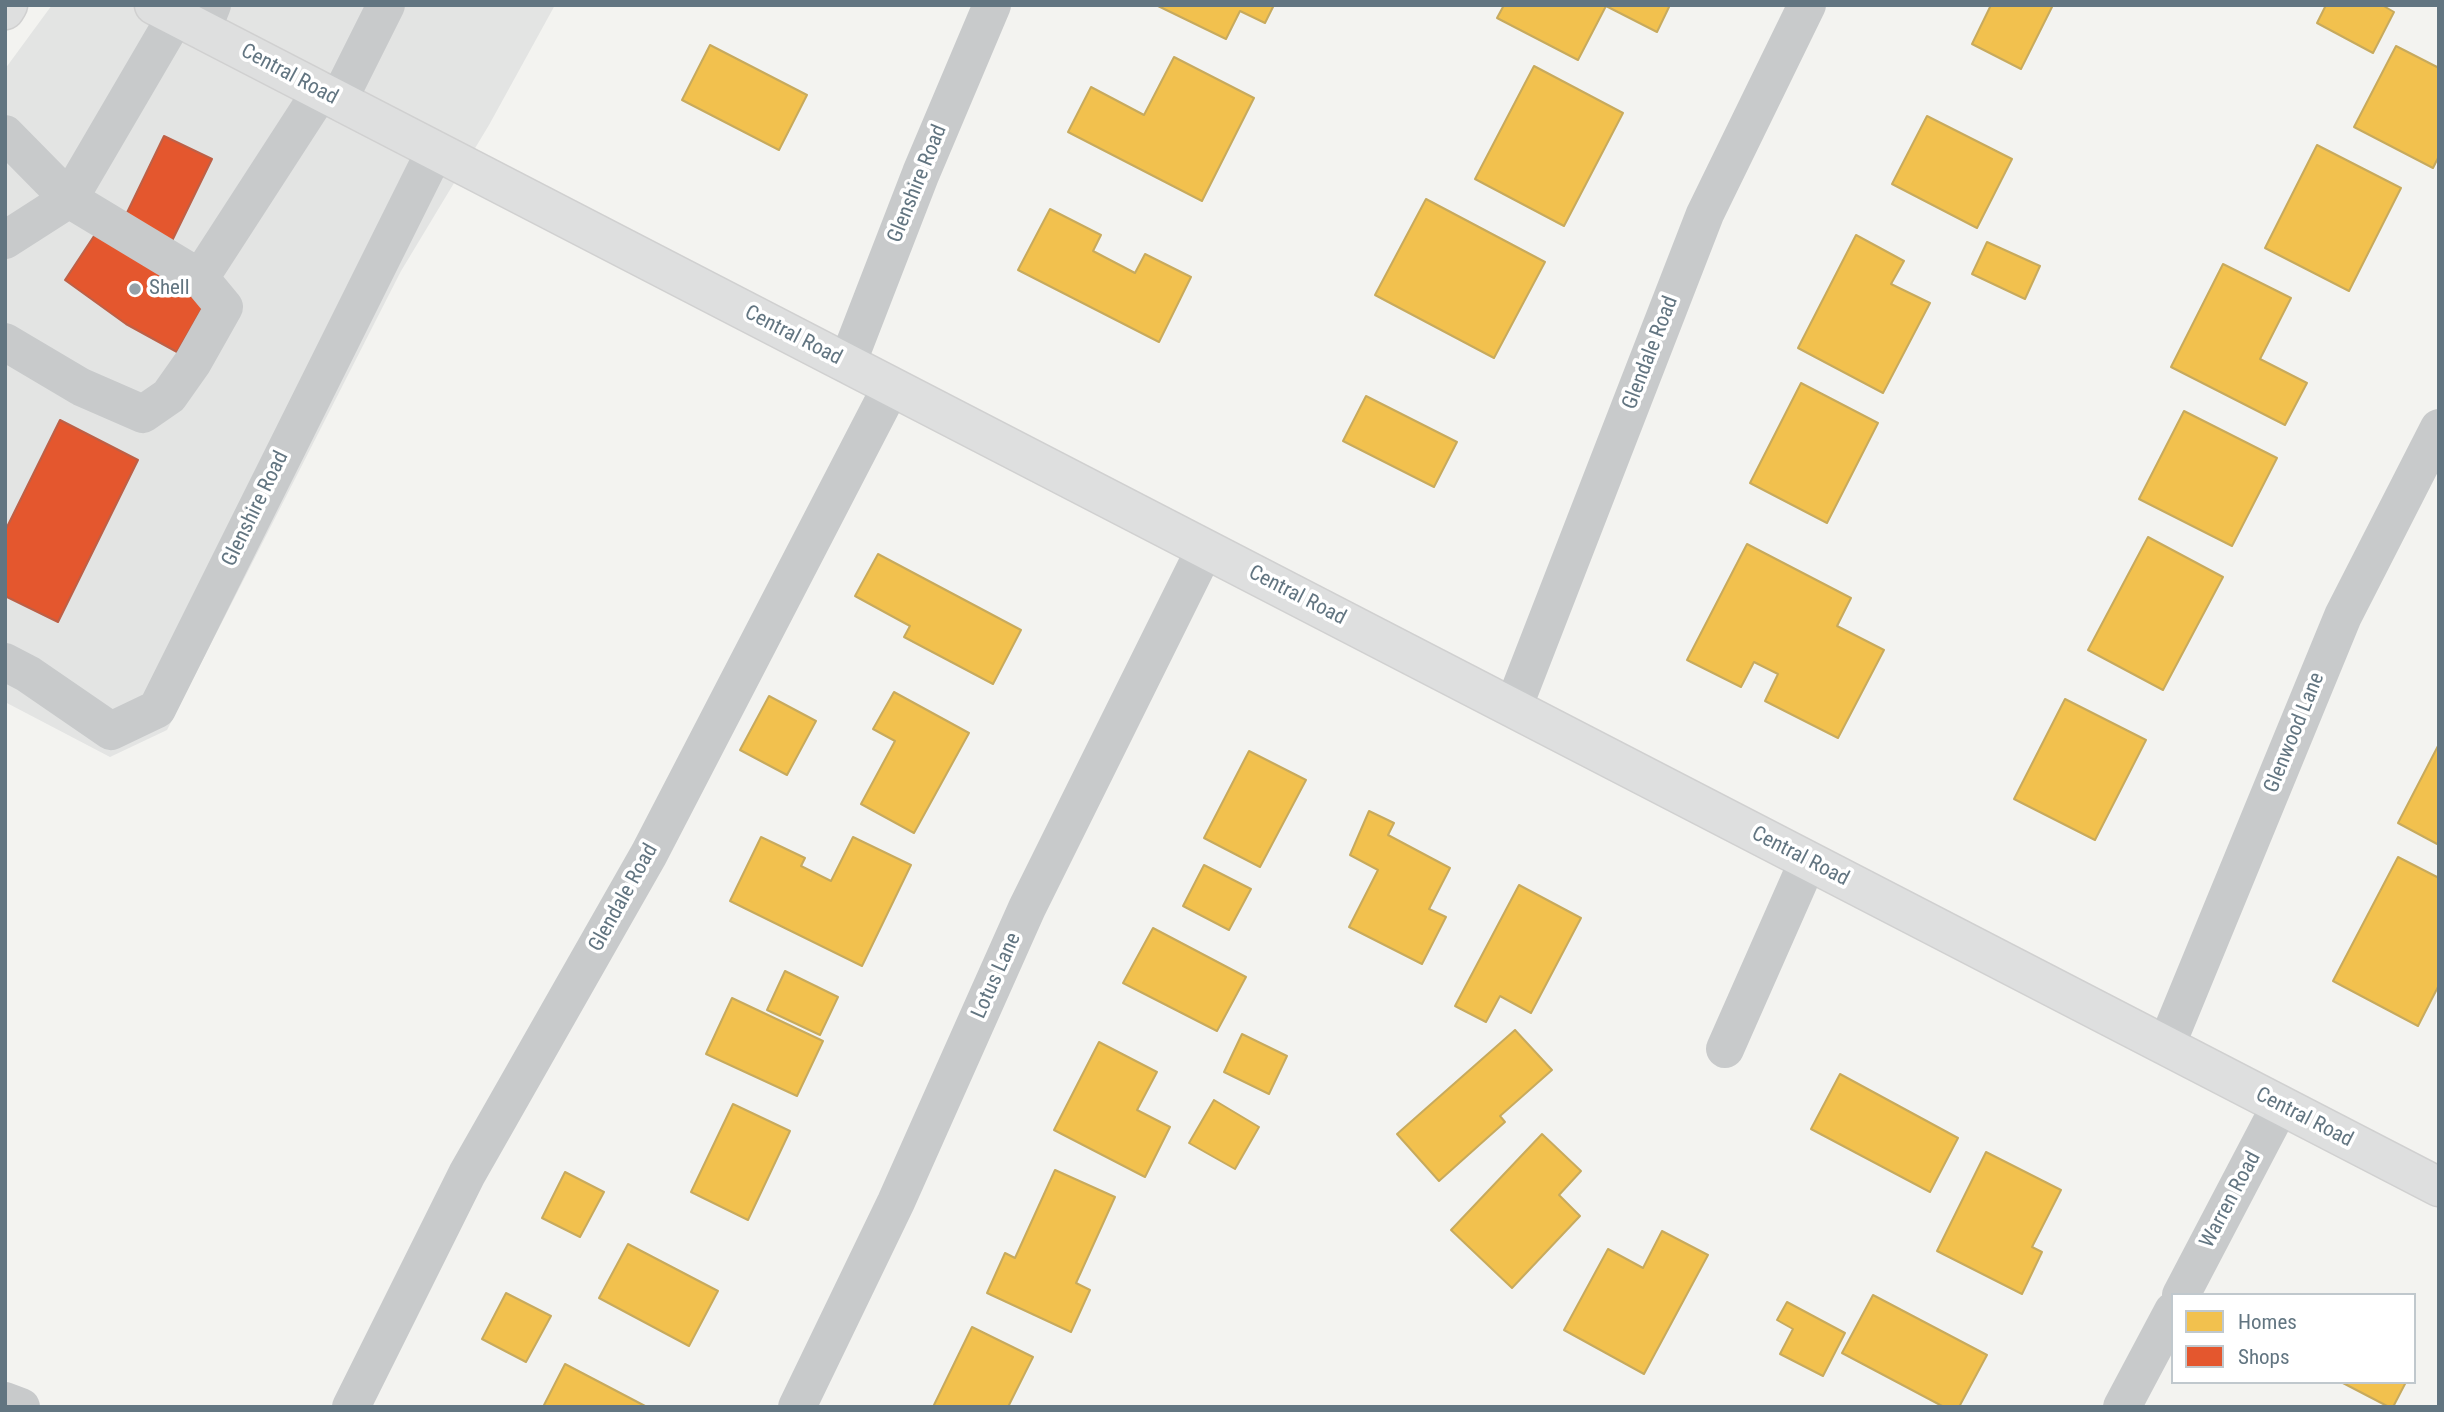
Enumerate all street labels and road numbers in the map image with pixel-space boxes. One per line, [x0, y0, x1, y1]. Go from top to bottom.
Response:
street label: Central Road [236, 39, 342, 111]
street label: Glenshire Road [883, 121, 953, 247]
street label: Glendale Road [1618, 293, 1684, 413]
street label: Central Road [740, 301, 846, 371]
street label: Glenshire Road [217, 447, 295, 571]
street label: Central Road [1244, 561, 1350, 631]
street label: Glenwood Lane [2259, 669, 2331, 797]
street label: Central Road [1747, 822, 1853, 892]
street label: Glendale Road [584, 840, 664, 956]
street label: Lotus Lane [967, 929, 1027, 1023]
street label: Central Road [2251, 1083, 2357, 1153]
street label: Warren Road [2195, 1148, 2267, 1252]

